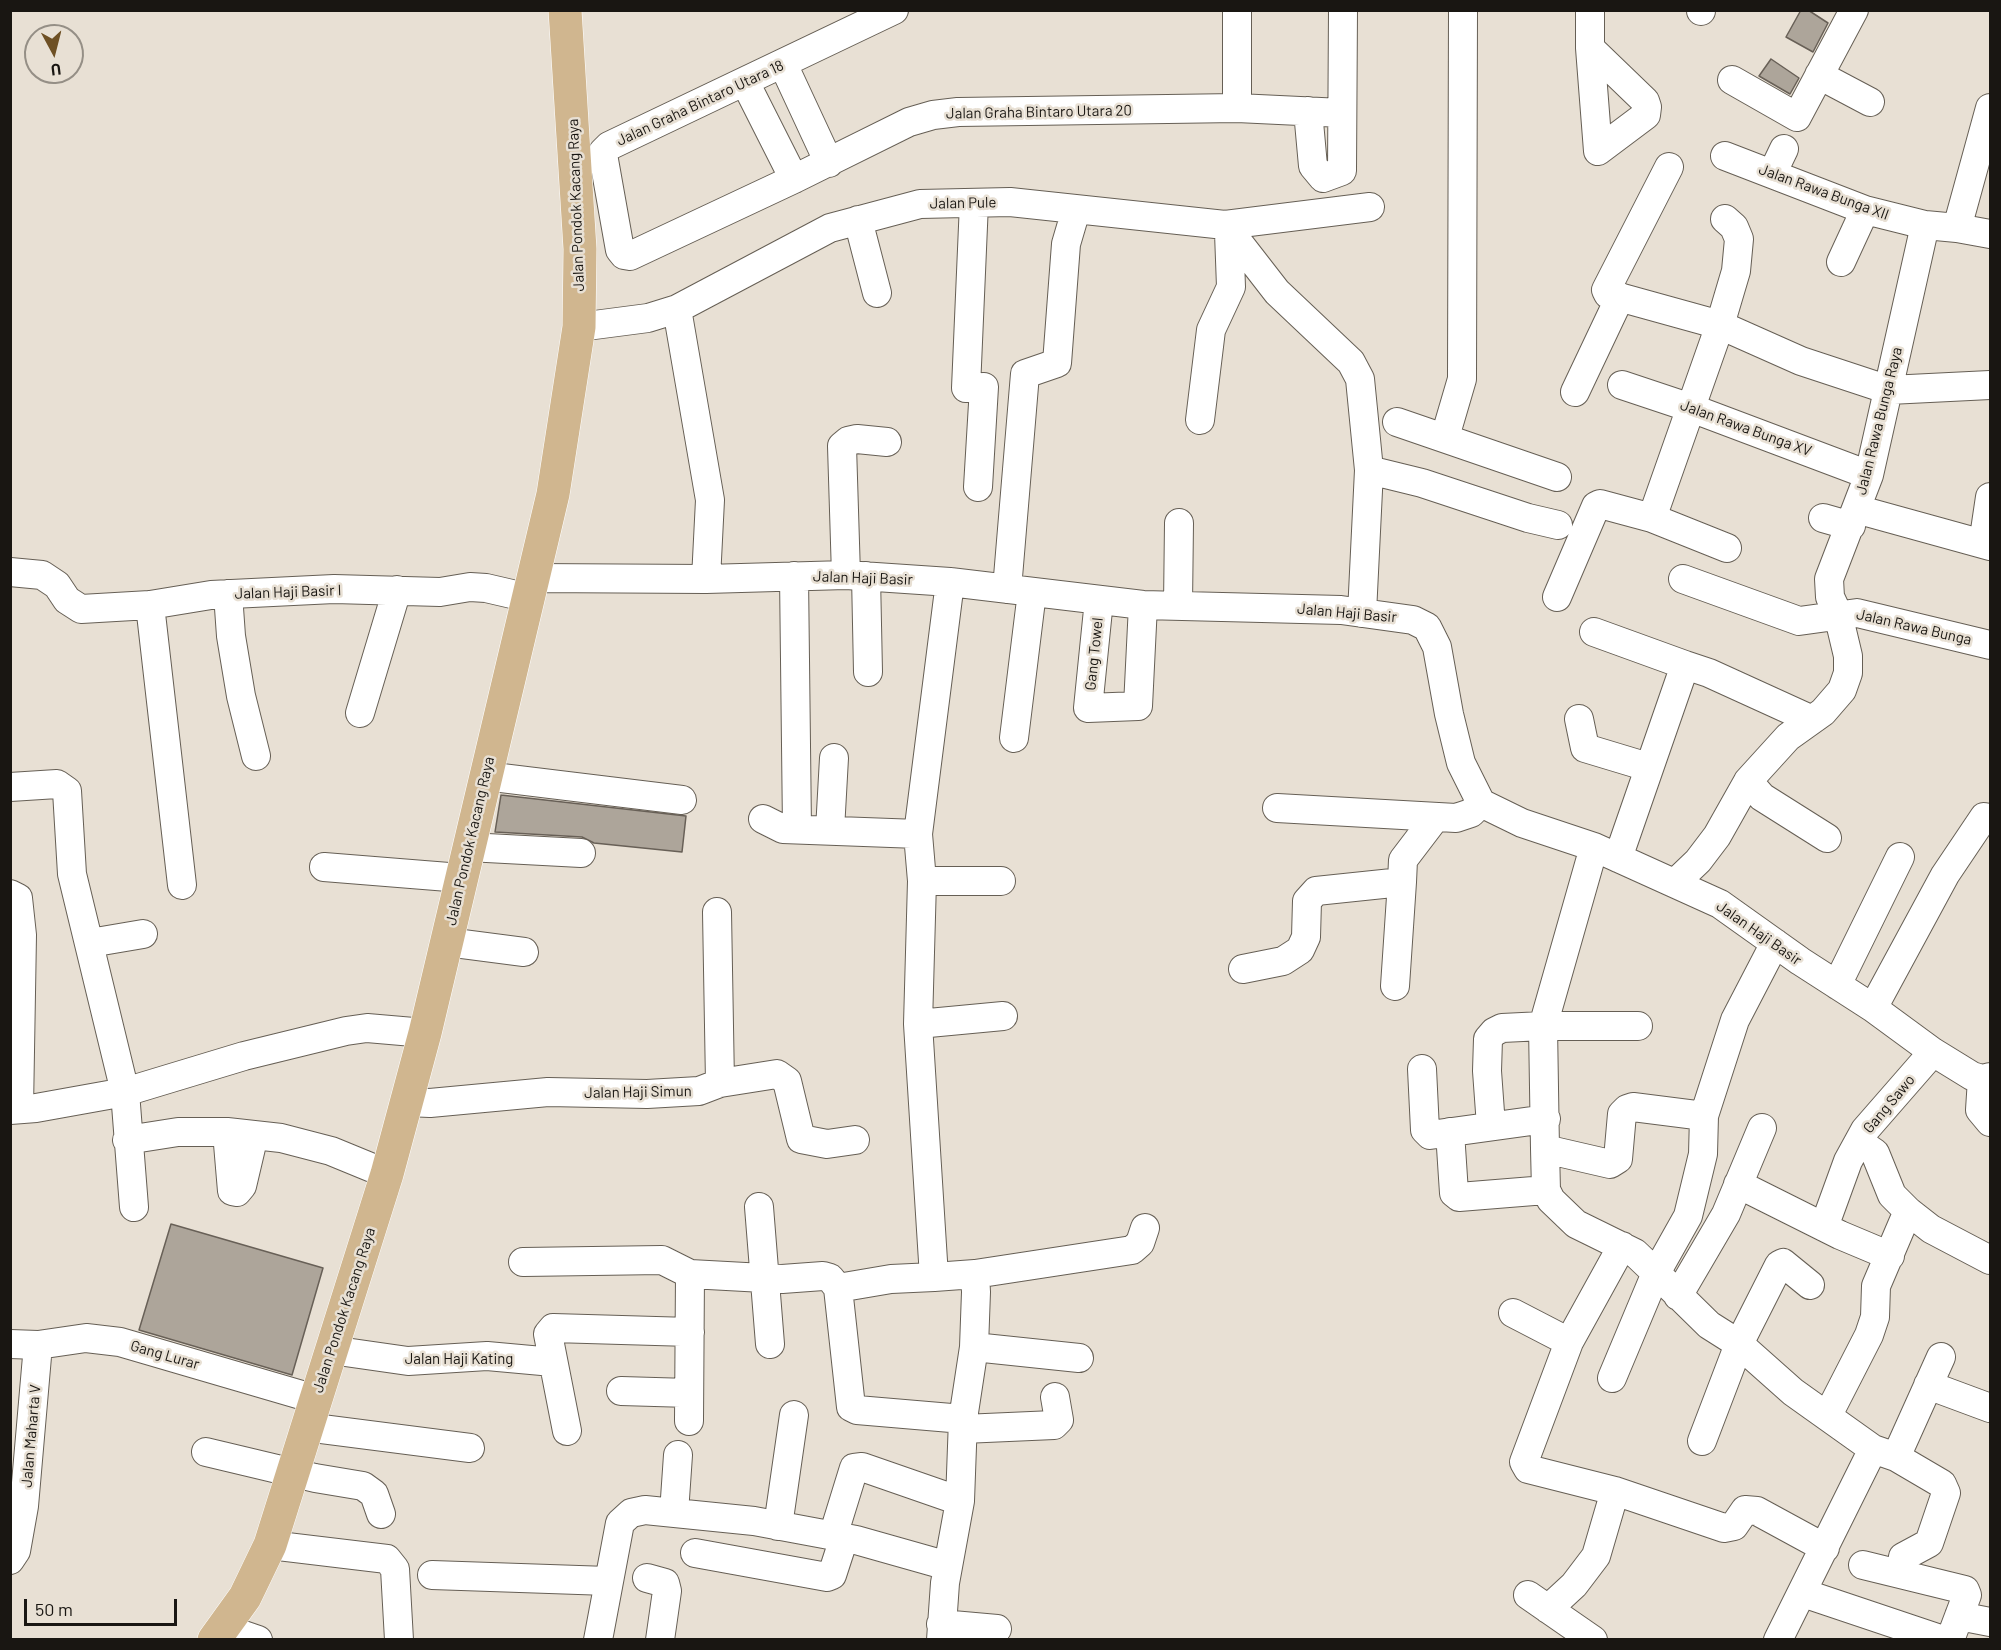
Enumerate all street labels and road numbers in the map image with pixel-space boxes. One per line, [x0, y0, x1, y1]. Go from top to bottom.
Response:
street label: Jalan Graha Bintaro Utara 18 [613, 56, 787, 150]
street label: Jalan Graha Bintaro Utara 20 [946, 101, 1132, 123]
street label: Jalan Pondok Kacang Raya [564, 118, 588, 292]
street label: Jalan Rawa Bunga XII [1756, 160, 1892, 224]
street label: Jalan Pule [929, 193, 997, 213]
street label: Jalan Rawa Bunga Raya [1852, 345, 1906, 497]
street label: Jalan Rawa Bunga XV [1678, 396, 1814, 460]
street label: Jalan Haji Basir [813, 567, 913, 589]
street label: Jalan Haji Basir I [234, 581, 342, 603]
street label: Jalan Haji Basir [1296, 600, 1398, 626]
street label: Jalan Rawa Bunga [1855, 605, 1973, 649]
street label: Gang Towel [1081, 617, 1107, 691]
street label: Jalan Pondok Kacang Raya [442, 755, 498, 927]
street label: Jalan Haji Basir [1713, 897, 1805, 969]
street label: Gang Sawo [1859, 1071, 1919, 1137]
street label: Jalan Haji Simun [584, 1082, 692, 1102]
street label: Jalan Pondok Kacang Raya [309, 1225, 379, 1395]
street label: Gang Lurar [128, 1337, 202, 1373]
street label: Jalan Haji Kating [405, 1350, 513, 1368]
street label: Jalan Maharta V [18, 1384, 44, 1488]

